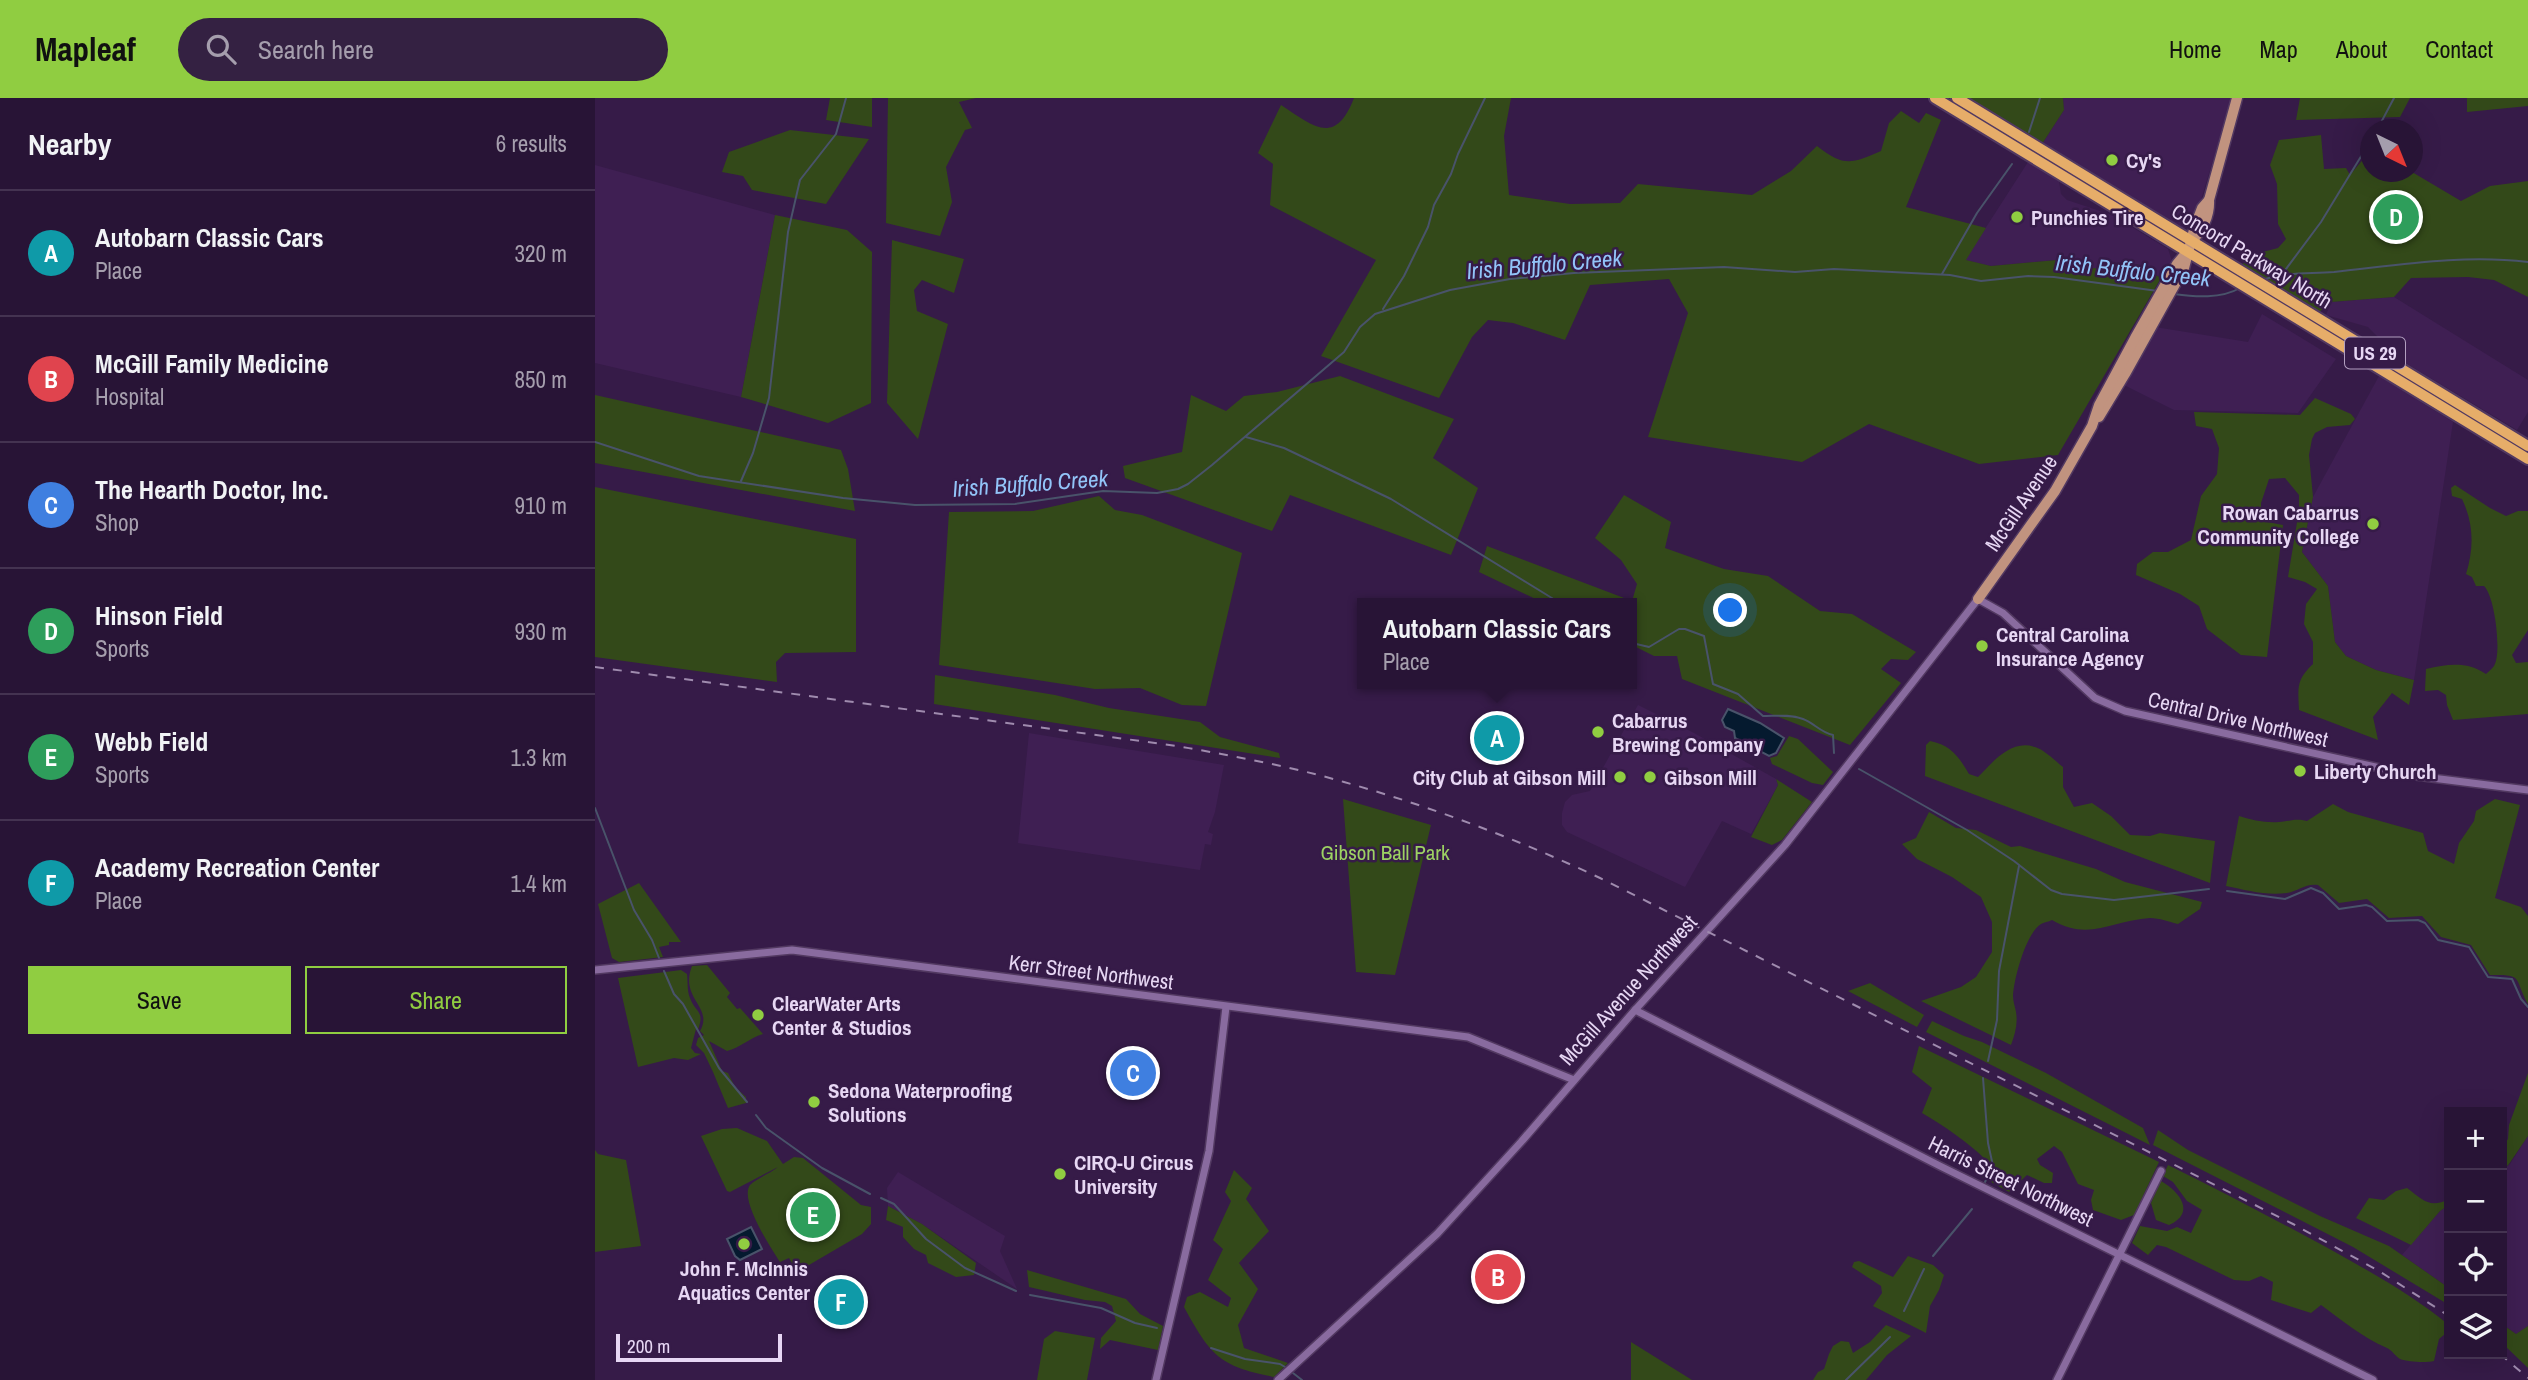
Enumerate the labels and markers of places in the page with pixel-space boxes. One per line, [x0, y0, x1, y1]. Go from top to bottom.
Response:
place label: Cy's [2126, 146, 2162, 175]
marker: Cy's [2104, 152, 2120, 168]
pin: D [2373, 191, 2419, 243]
place label: Punchies Tire [2031, 203, 2144, 232]
marker: Punchies Tire [2009, 209, 2025, 225]
place label: Rowan Cabarrus Community College [2197, 498, 2359, 551]
marker: Rowan Cabarrus Community College [2365, 516, 2381, 532]
place label: Central Carolina Insurance Agency [1996, 620, 2144, 673]
marker: Central Carolina Insurance Agency [1974, 638, 1990, 654]
place label: Cabarrus Brewing Company [1612, 706, 1764, 759]
pin: A [1474, 712, 1520, 764]
marker: Cabarrus Brewing Company [1590, 724, 1606, 740]
place label: Liberty Church [2314, 757, 2436, 786]
place label: City Club at Gibson Mill [1413, 763, 1606, 792]
place label: Gibson Mill [1664, 763, 1757, 792]
marker: Liberty Church [2292, 763, 2308, 779]
marker: City Club at Gibson Mill [1612, 769, 1628, 785]
marker: Gibson Mill [1642, 769, 1658, 785]
place label: ClearWater Arts Center & Studios [772, 989, 912, 1042]
marker: ClearWater Arts Center & Studios [750, 1007, 766, 1023]
pin: C [1110, 1047, 1156, 1099]
place label: Sedona Waterproofing Solutions [828, 1076, 1013, 1129]
marker: Sedona Waterproofing Solutions [806, 1094, 822, 1110]
place label: CIRQ-U Circus University [1074, 1148, 1194, 1201]
marker: CIRQ-U Circus University [1052, 1166, 1068, 1182]
pin: E [790, 1189, 836, 1241]
marker: John F. McInnis Aquatics Center [736, 1236, 752, 1252]
pin: B [1475, 1251, 1521, 1303]
place label: John F. McInnis Aquatics Center [678, 1254, 810, 1307]
pin: F [818, 1276, 864, 1328]

